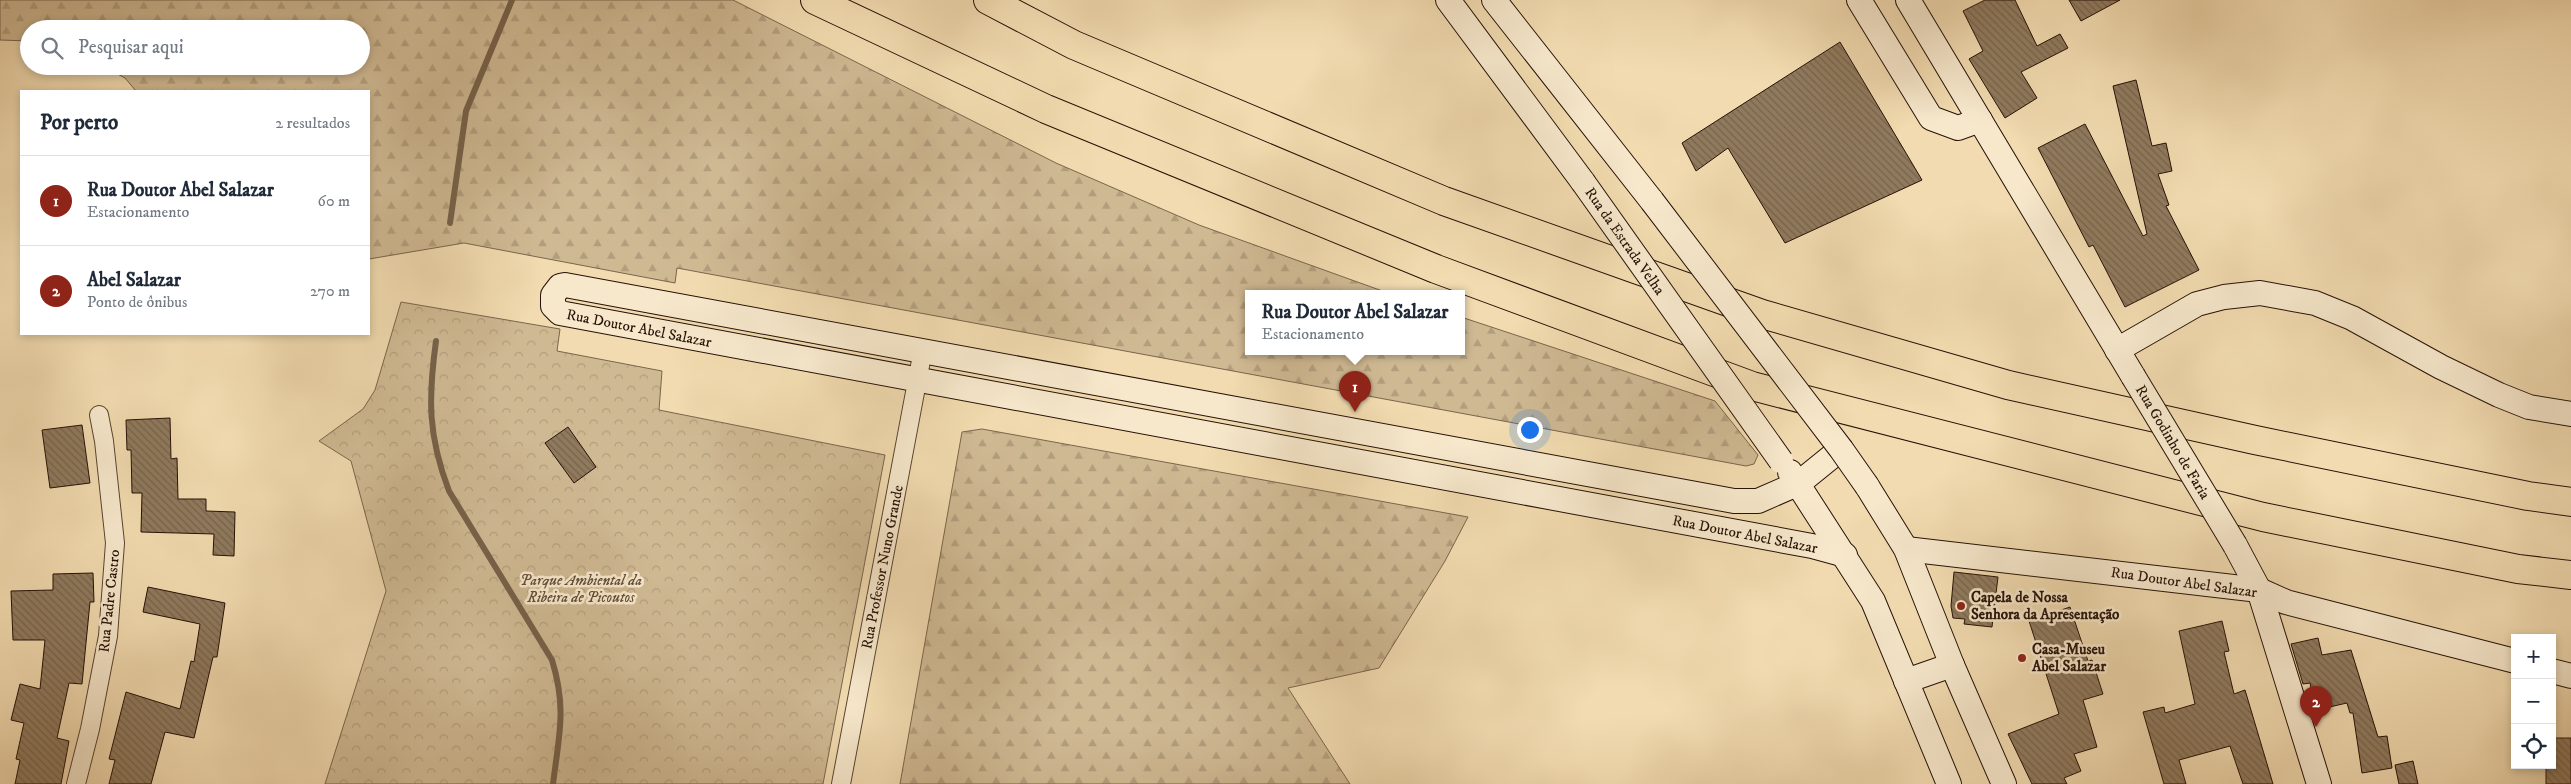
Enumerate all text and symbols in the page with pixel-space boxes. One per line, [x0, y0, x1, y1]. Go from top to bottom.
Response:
search box [20, 20, 370, 75]
icon: search [38, 34, 66, 62]
text: Pesquisar aqui [78, 36, 184, 59]
text: Por perto [40, 110, 118, 136]
text: 2 resultados [275, 113, 350, 133]
text: Rua Doutor Abel Salazar [87, 179, 274, 202]
street label: Rua da Estrada Velha [1580, 184, 1669, 299]
text: 1 [53, 191, 59, 211]
text: 60 m [318, 191, 350, 211]
text: Estacionamento [87, 202, 189, 222]
text: Abel Salazar [87, 269, 181, 292]
text: 2 [52, 281, 60, 301]
text: 270 m [310, 281, 350, 301]
popup [1245, 290, 1465, 355]
text: Ponto de ônibus [87, 292, 187, 312]
text: Rua Doutor Abel Salazar [1262, 301, 1448, 324]
street label: Rua Doutor Abel Salazar [565, 305, 713, 352]
text: Estacionamento [1262, 324, 1364, 344]
pin: 1 [1339, 371, 1371, 412]
street label: Rua Godinho de Faria [2131, 382, 2214, 503]
your location [1517, 417, 1543, 443]
street label: Rua Professor Nuno Grande [857, 483, 908, 651]
street label: Rua Doutor Abel Salazar [1671, 511, 1819, 558]
street label: Rua Padre Castro [95, 549, 124, 653]
street label: Rua Doutor Abel Salazar [2110, 563, 2259, 602]
park label: Parque Ambiental da Ribeira de Picoutos [520, 571, 642, 607]
place label: Capela de Nossa Senhora da Apresentação [1971, 588, 2120, 624]
marker: Capela de Nossa Senhora da Apresentação [1955, 600, 1967, 612]
map controls [2511, 634, 2556, 769]
button: + [2511, 634, 2556, 679]
place label: Casa-Museu Abel Salazar [2031, 640, 2106, 676]
marker: Casa-Museu Abel Salazar [2016, 652, 2028, 664]
button: − [2511, 679, 2556, 724]
pin: 2 [2300, 686, 2332, 727]
button: locate [2511, 724, 2556, 769]

